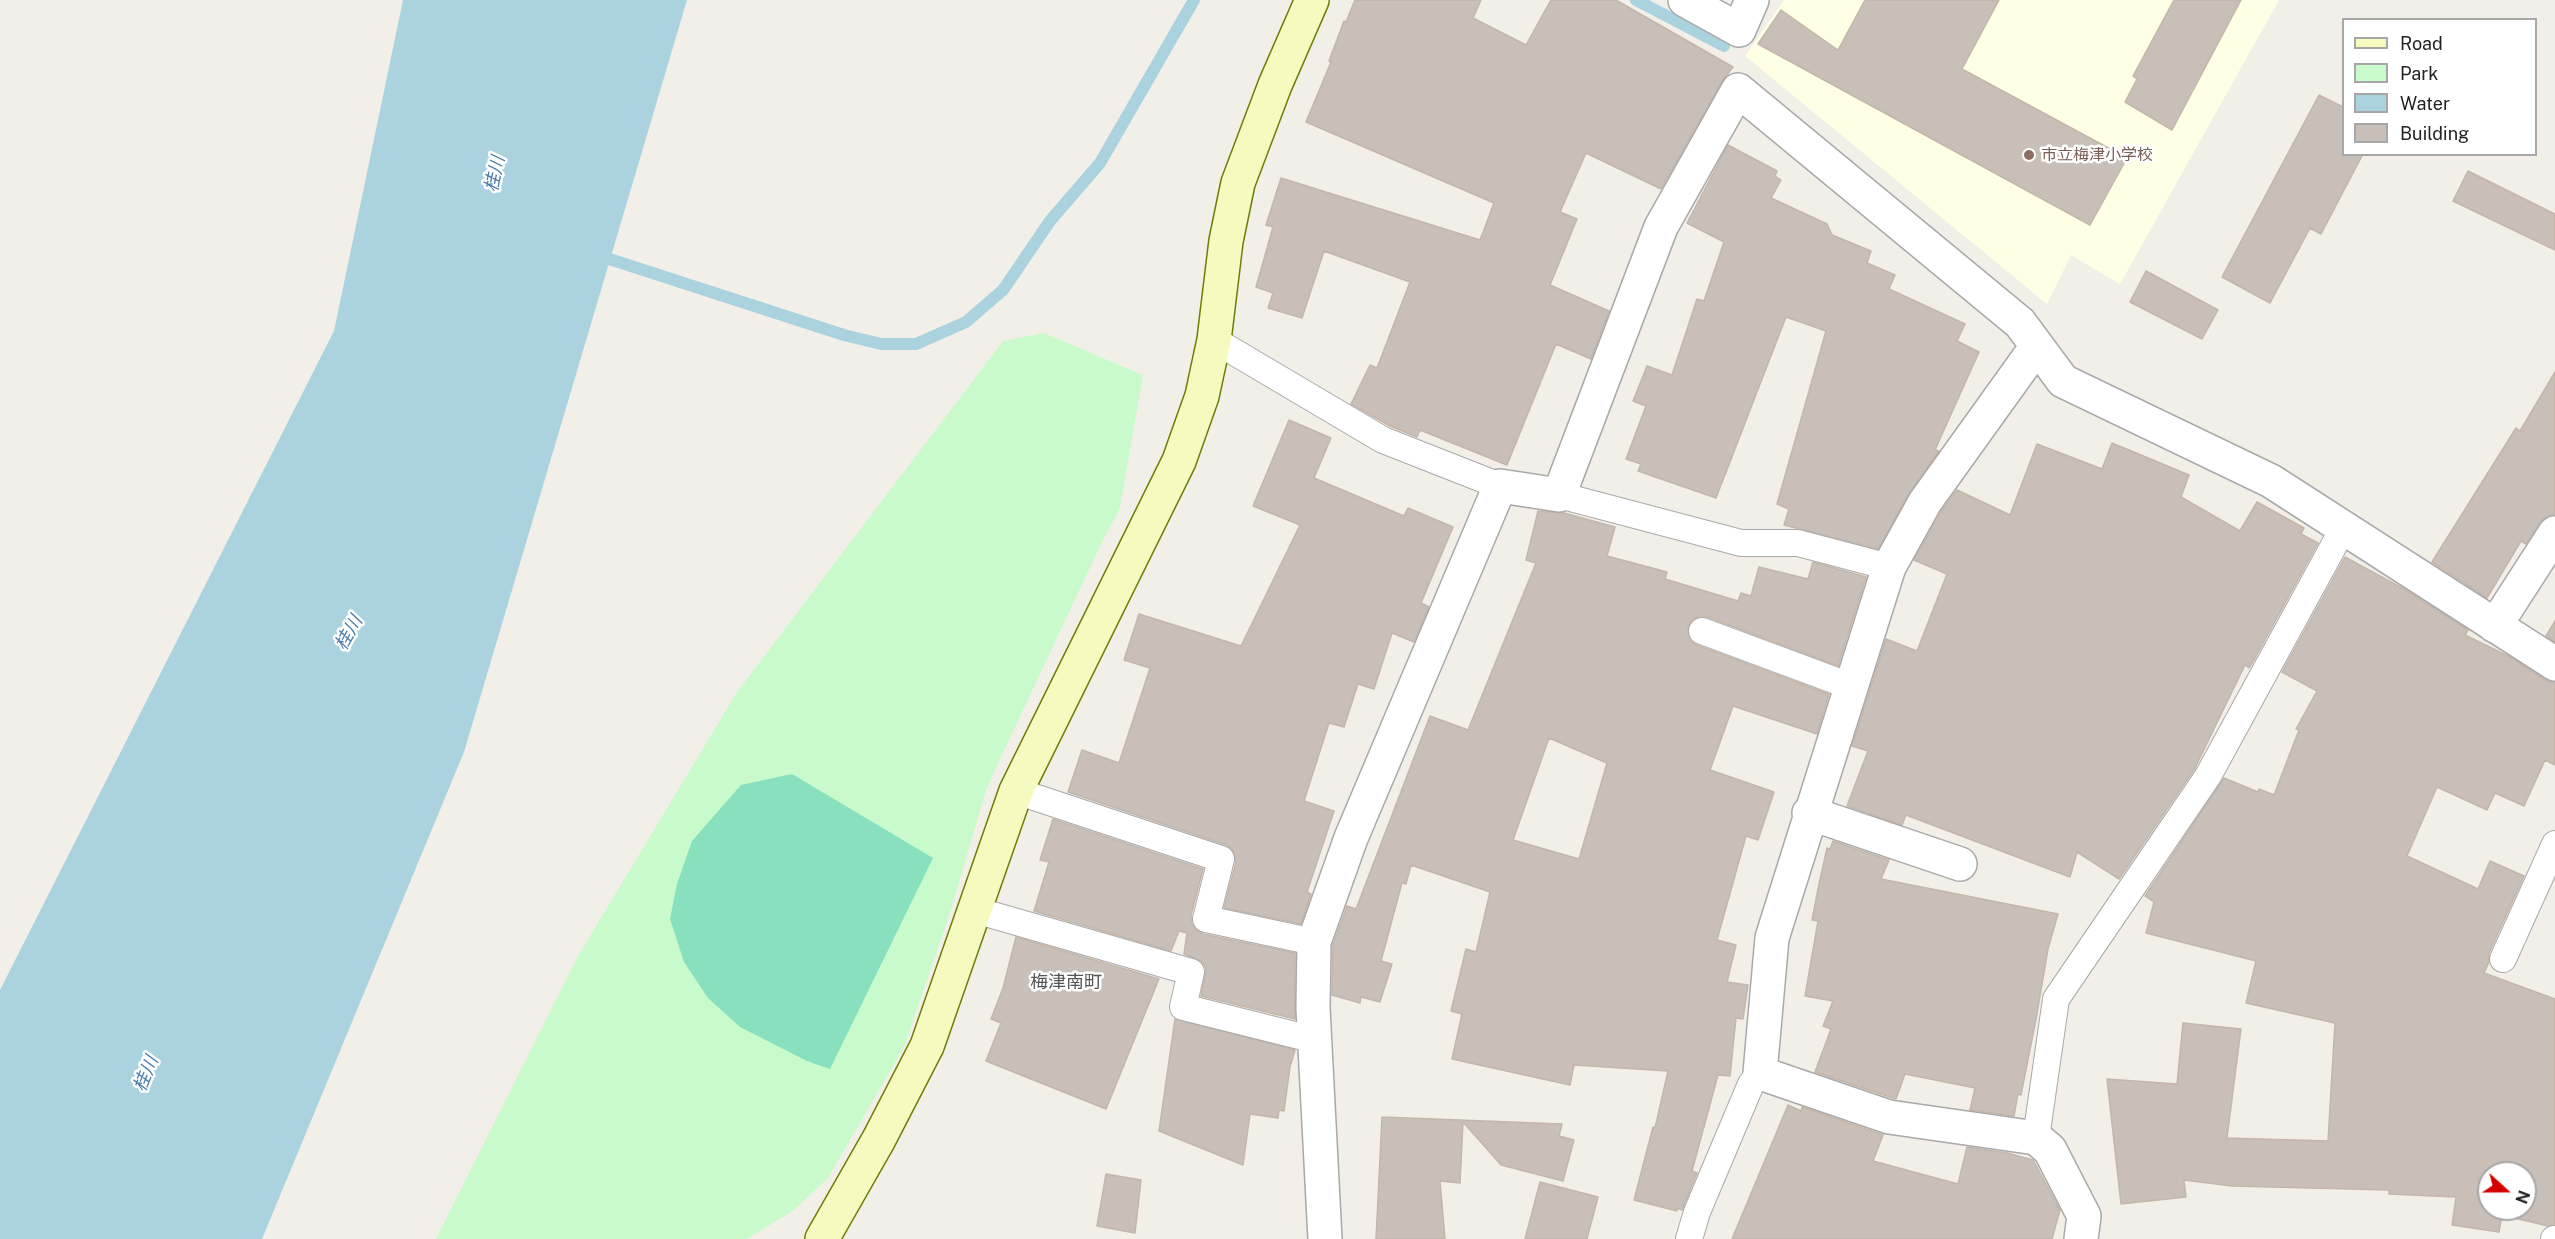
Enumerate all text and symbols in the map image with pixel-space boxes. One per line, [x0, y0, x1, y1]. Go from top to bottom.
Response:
legend [2342, 18, 2537, 156]
text: Road [2400, 33, 2443, 54]
text: Park [2400, 63, 2438, 84]
text: Water [2400, 93, 2450, 114]
text: Building [2400, 123, 2469, 144]
place label: 市立梅津小学校 [2041, 145, 2153, 165]
marker: 市立梅津小学校 [2022, 148, 2036, 162]
water label: 桂川 [481, 154, 509, 194]
water label: 桂川 [331, 612, 367, 654]
district label: 梅津南町 [1030, 971, 1102, 993]
water label: 桂川 [129, 1053, 163, 1095]
north arrow [2477, 1161, 2537, 1221]
text: N [2511, 1188, 2534, 1206]

